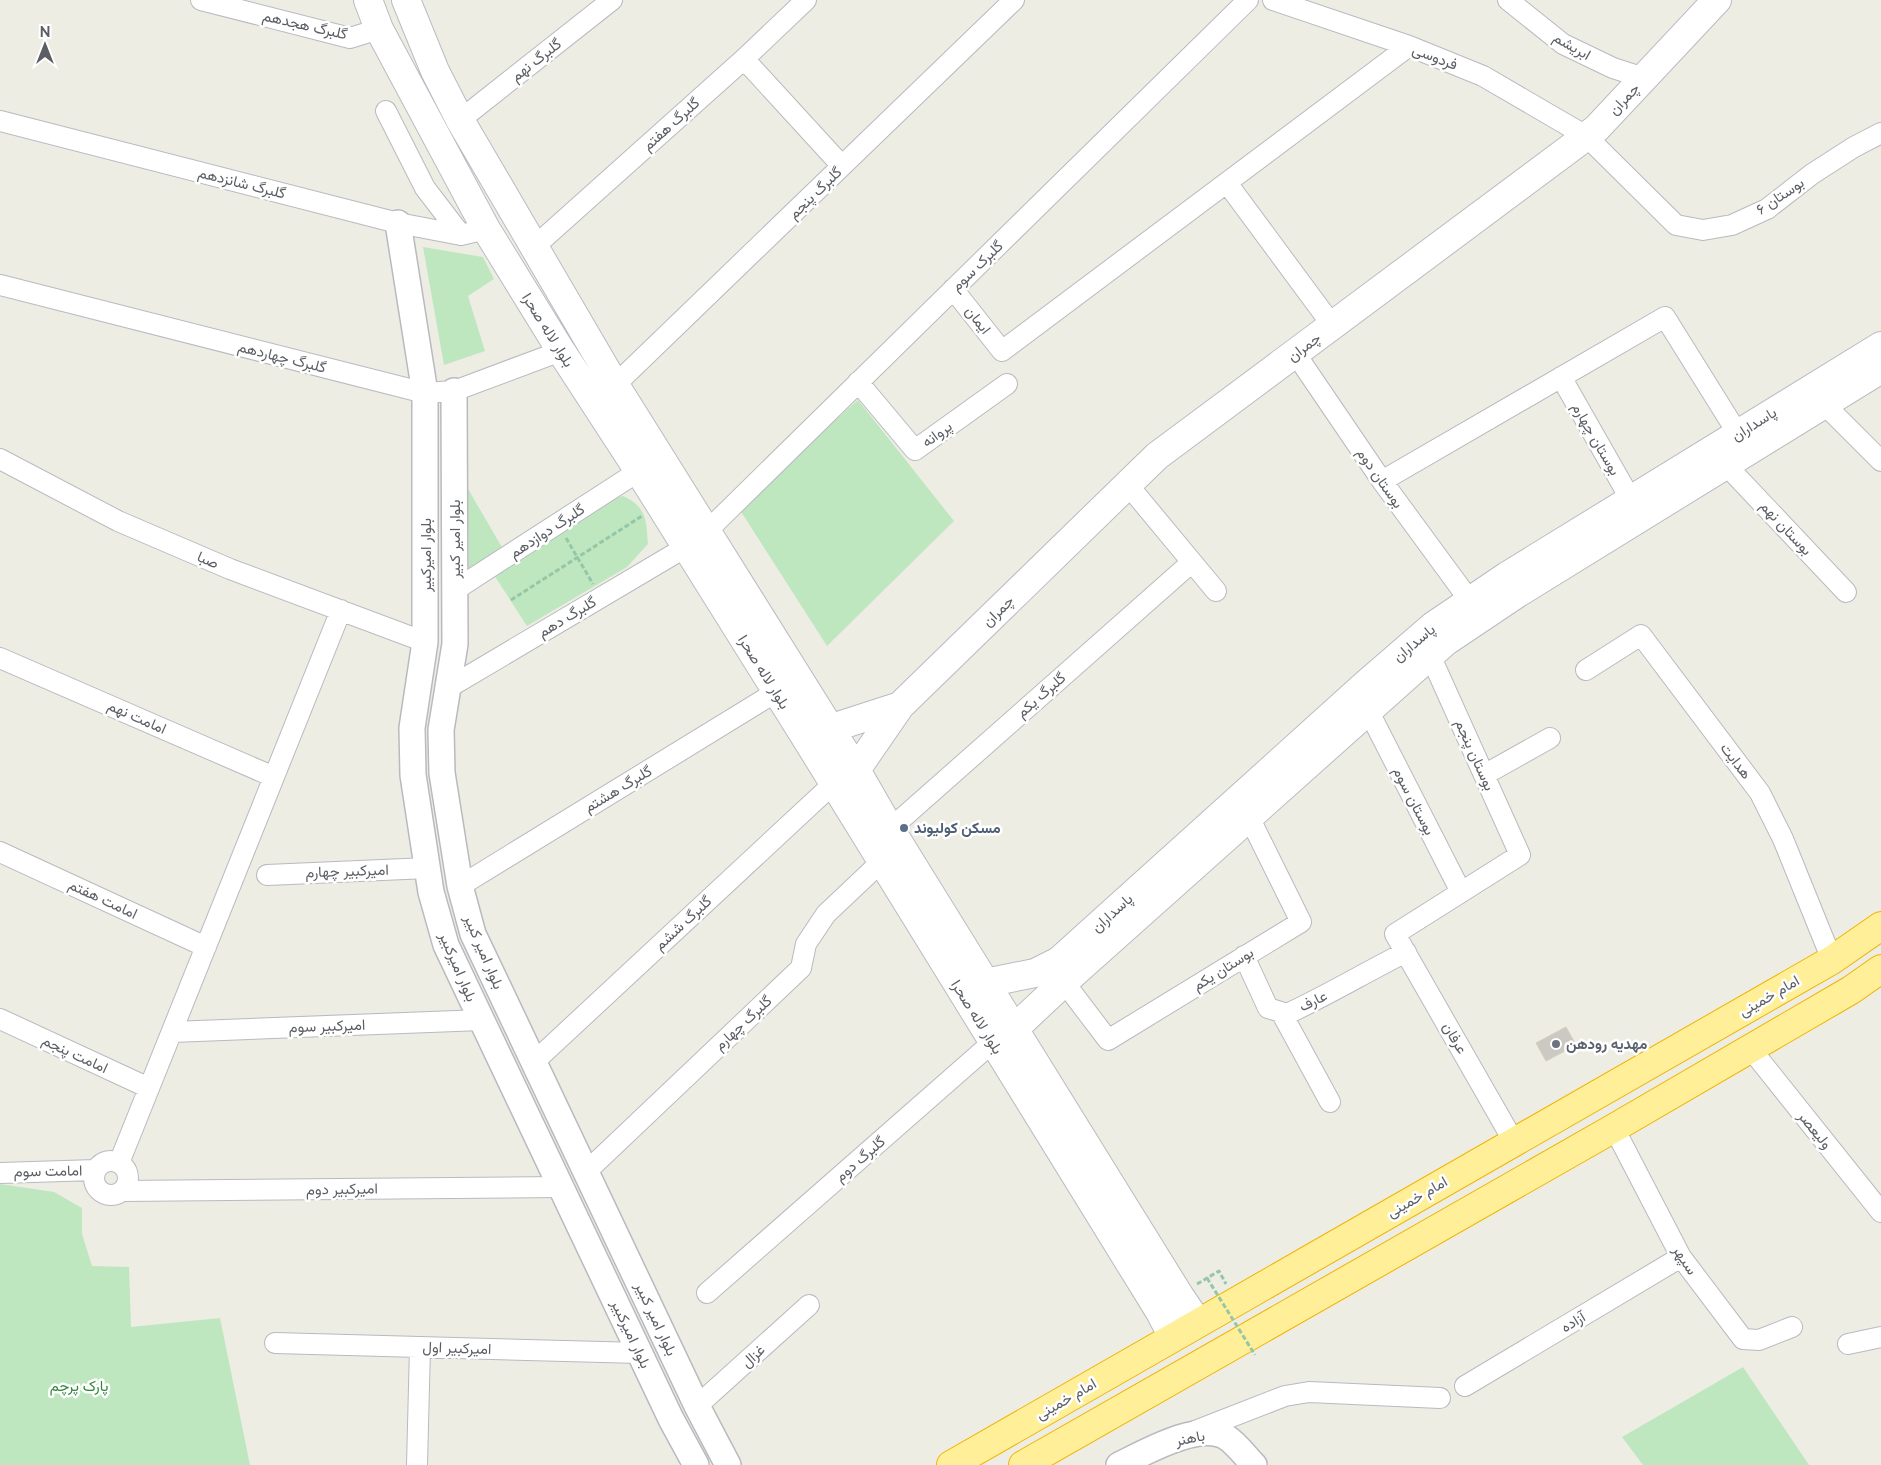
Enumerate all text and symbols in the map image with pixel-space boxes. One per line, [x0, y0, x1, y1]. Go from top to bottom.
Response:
street label: گلبرگ هجدهم [261, 6, 350, 45]
north arrow [20, 20, 70, 70]
text: N [40, 24, 50, 40]
street label: ابریشم [1549, 28, 1594, 65]
street label: گلبرگ نهم [507, 34, 566, 86]
street label: فردوسی [1410, 40, 1460, 75]
street label: چمران [1605, 79, 1644, 119]
street label: گلبرگ هفتم [639, 93, 704, 155]
street label: گلبرگ شانزدهم [196, 163, 288, 204]
street label: گلبرگ پنجم [784, 163, 846, 224]
street label: بوستان ۶ [1753, 173, 1807, 219]
street label: گلبرک سوم [947, 237, 1008, 296]
street label: بلوار لاله صحرا [518, 290, 578, 370]
street label: ایمان [961, 302, 995, 338]
street label: چمران [1284, 329, 1325, 366]
street label: گلبرگ چهاردهم [236, 337, 328, 378]
street label: بوستان چهارم [1567, 399, 1624, 479]
street label: پاسداران [1728, 403, 1780, 446]
street label: پروانه [918, 417, 956, 452]
street label: بوستان دوم [1352, 444, 1407, 512]
street label: بوستان نهم [1756, 497, 1816, 560]
street label: بلوار امیر کبیر [446, 500, 464, 579]
street label: گلبرگ دوازدهم [506, 500, 589, 563]
street label: بلوار امیرکبیر [417, 518, 435, 593]
street label: صبا [195, 547, 221, 573]
street label: گلبرگ دهم [534, 592, 600, 642]
street label: چمران [978, 592, 1018, 631]
street label: پاسداران [1389, 620, 1439, 667]
street label: بلوار لاله صحرا [734, 632, 794, 712]
street label: گلبرگ یکم [1013, 668, 1070, 722]
street label: امامت نهم [104, 696, 169, 739]
street label: بوستان پنجم [1450, 717, 1499, 794]
street label: هدایت [1717, 739, 1755, 783]
street label: گلبرگ هشتم [581, 762, 656, 817]
street label: بوستان سوم [1388, 764, 1439, 839]
place label: مسکن کولیوند [914, 819, 1001, 837]
marker: مسکن کولیوند [898, 822, 910, 834]
street label: امیرکبیر چهارم [305, 861, 389, 882]
street label: امامت هفتم [65, 875, 140, 924]
street label: پاسداران [1088, 890, 1137, 937]
street label: گلبرگ ششم [651, 892, 716, 955]
street label: بلوار امیر کبیر [460, 911, 508, 992]
street label: بلوار امیرکبیر [435, 929, 481, 1004]
street label: بوستان یکم [1189, 943, 1257, 996]
street label: امام خمینی [1735, 971, 1803, 1021]
street label: بلوار لاله صحرا [947, 977, 1007, 1057]
street label: عارف [1296, 987, 1330, 1015]
street label: گلبرگ چهارم [710, 992, 777, 1055]
street label: امیرکبیر سوم [288, 1016, 366, 1037]
street label: عرفان [1439, 1019, 1471, 1057]
street label: امامت پنجم [39, 1031, 111, 1078]
place label: مهدیه رودهن [1566, 1035, 1647, 1053]
marker: مهدیه رودهن [1550, 1038, 1562, 1050]
street label: ولیعصر [1794, 1107, 1836, 1153]
street label: گلبرگ دوم [831, 1132, 890, 1186]
street label: امامت سوم [14, 1161, 82, 1182]
street label: امام خمینی [1383, 1172, 1451, 1222]
street label: امیرکبیر دوم [306, 1179, 378, 1200]
street label: سپهر [1668, 1241, 1701, 1279]
street label: بلوار امیر کبیر [631, 1279, 681, 1359]
street label: بلوار امیرکبیر [607, 1296, 655, 1371]
street label: آزاده [1558, 1307, 1590, 1336]
street label: امیرکبیر اول [422, 1338, 492, 1358]
street label: غزال [737, 1341, 769, 1371]
street label: امام خمینی [1032, 1374, 1100, 1424]
park label: پارک پرچم [50, 1377, 108, 1396]
street label: باهنر [1173, 1426, 1206, 1450]

